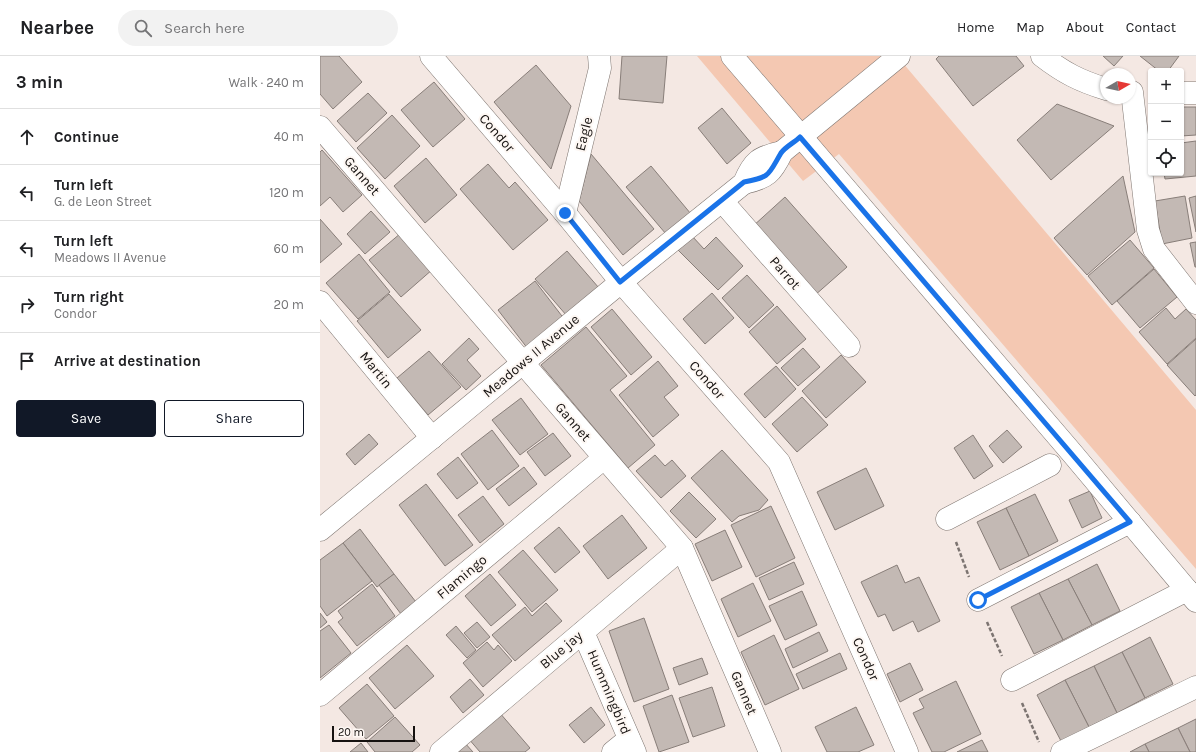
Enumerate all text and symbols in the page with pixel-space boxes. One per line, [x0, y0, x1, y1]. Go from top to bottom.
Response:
search box [118, 10, 398, 46]
text: Nearbee [20, 17, 94, 39]
icon: search [132, 17, 154, 39]
text: Search here [164, 19, 245, 37]
text: Home [957, 19, 994, 36]
text: Map [1016, 19, 1044, 36]
text: About [1066, 19, 1104, 36]
text: Contact [1126, 19, 1176, 36]
north arrow [1100, 68, 1136, 104]
map controls [1148, 68, 1184, 176]
button: + [1148, 68, 1184, 104]
text: 3 min [16, 72, 63, 92]
text: Walk · 240 m [228, 75, 304, 90]
button: − [1148, 104, 1184, 140]
street label: Condor [476, 110, 519, 157]
street label: Eagle [572, 115, 596, 153]
icon: ahead [16, 126, 38, 148]
text: Continue [54, 128, 119, 146]
text: 40 m [274, 129, 304, 144]
button: locate [1148, 140, 1184, 176]
street label: Gannet [340, 153, 384, 199]
text: Turn left [54, 176, 113, 194]
icon: left [16, 182, 38, 204]
text: 120 m [269, 185, 304, 200]
text: G. de Leon Street [54, 194, 152, 209]
route end [556, 204, 574, 222]
text: Turn left [54, 232, 113, 250]
icon: left [16, 238, 38, 260]
text: 60 m [274, 241, 304, 256]
text: Meadows II Avenue [54, 250, 166, 265]
street label: Parrot [766, 253, 804, 293]
text: Turn right [54, 288, 124, 306]
icon: right [16, 294, 38, 316]
text: 20 m [274, 297, 304, 312]
text: Condor [54, 306, 96, 321]
street label: Meadows II Avenue [479, 311, 583, 401]
street label: Martin [356, 348, 396, 392]
icon: arrive [16, 350, 38, 372]
text: Arrive at destination [54, 352, 201, 370]
street label: Condor [686, 357, 729, 404]
street label: Gannet [551, 399, 595, 445]
button: Save [16, 400, 156, 437]
button: Share [164, 400, 304, 437]
street label: Flamingo [433, 551, 491, 603]
route start [969, 591, 987, 609]
street label: Blue jay [536, 627, 586, 673]
street label: Condor [849, 635, 883, 684]
street label: Hummingbird [584, 647, 634, 737]
street label: Gannet [727, 668, 761, 718]
scale bar [332, 724, 415, 743]
text: 20 m [338, 726, 364, 739]

